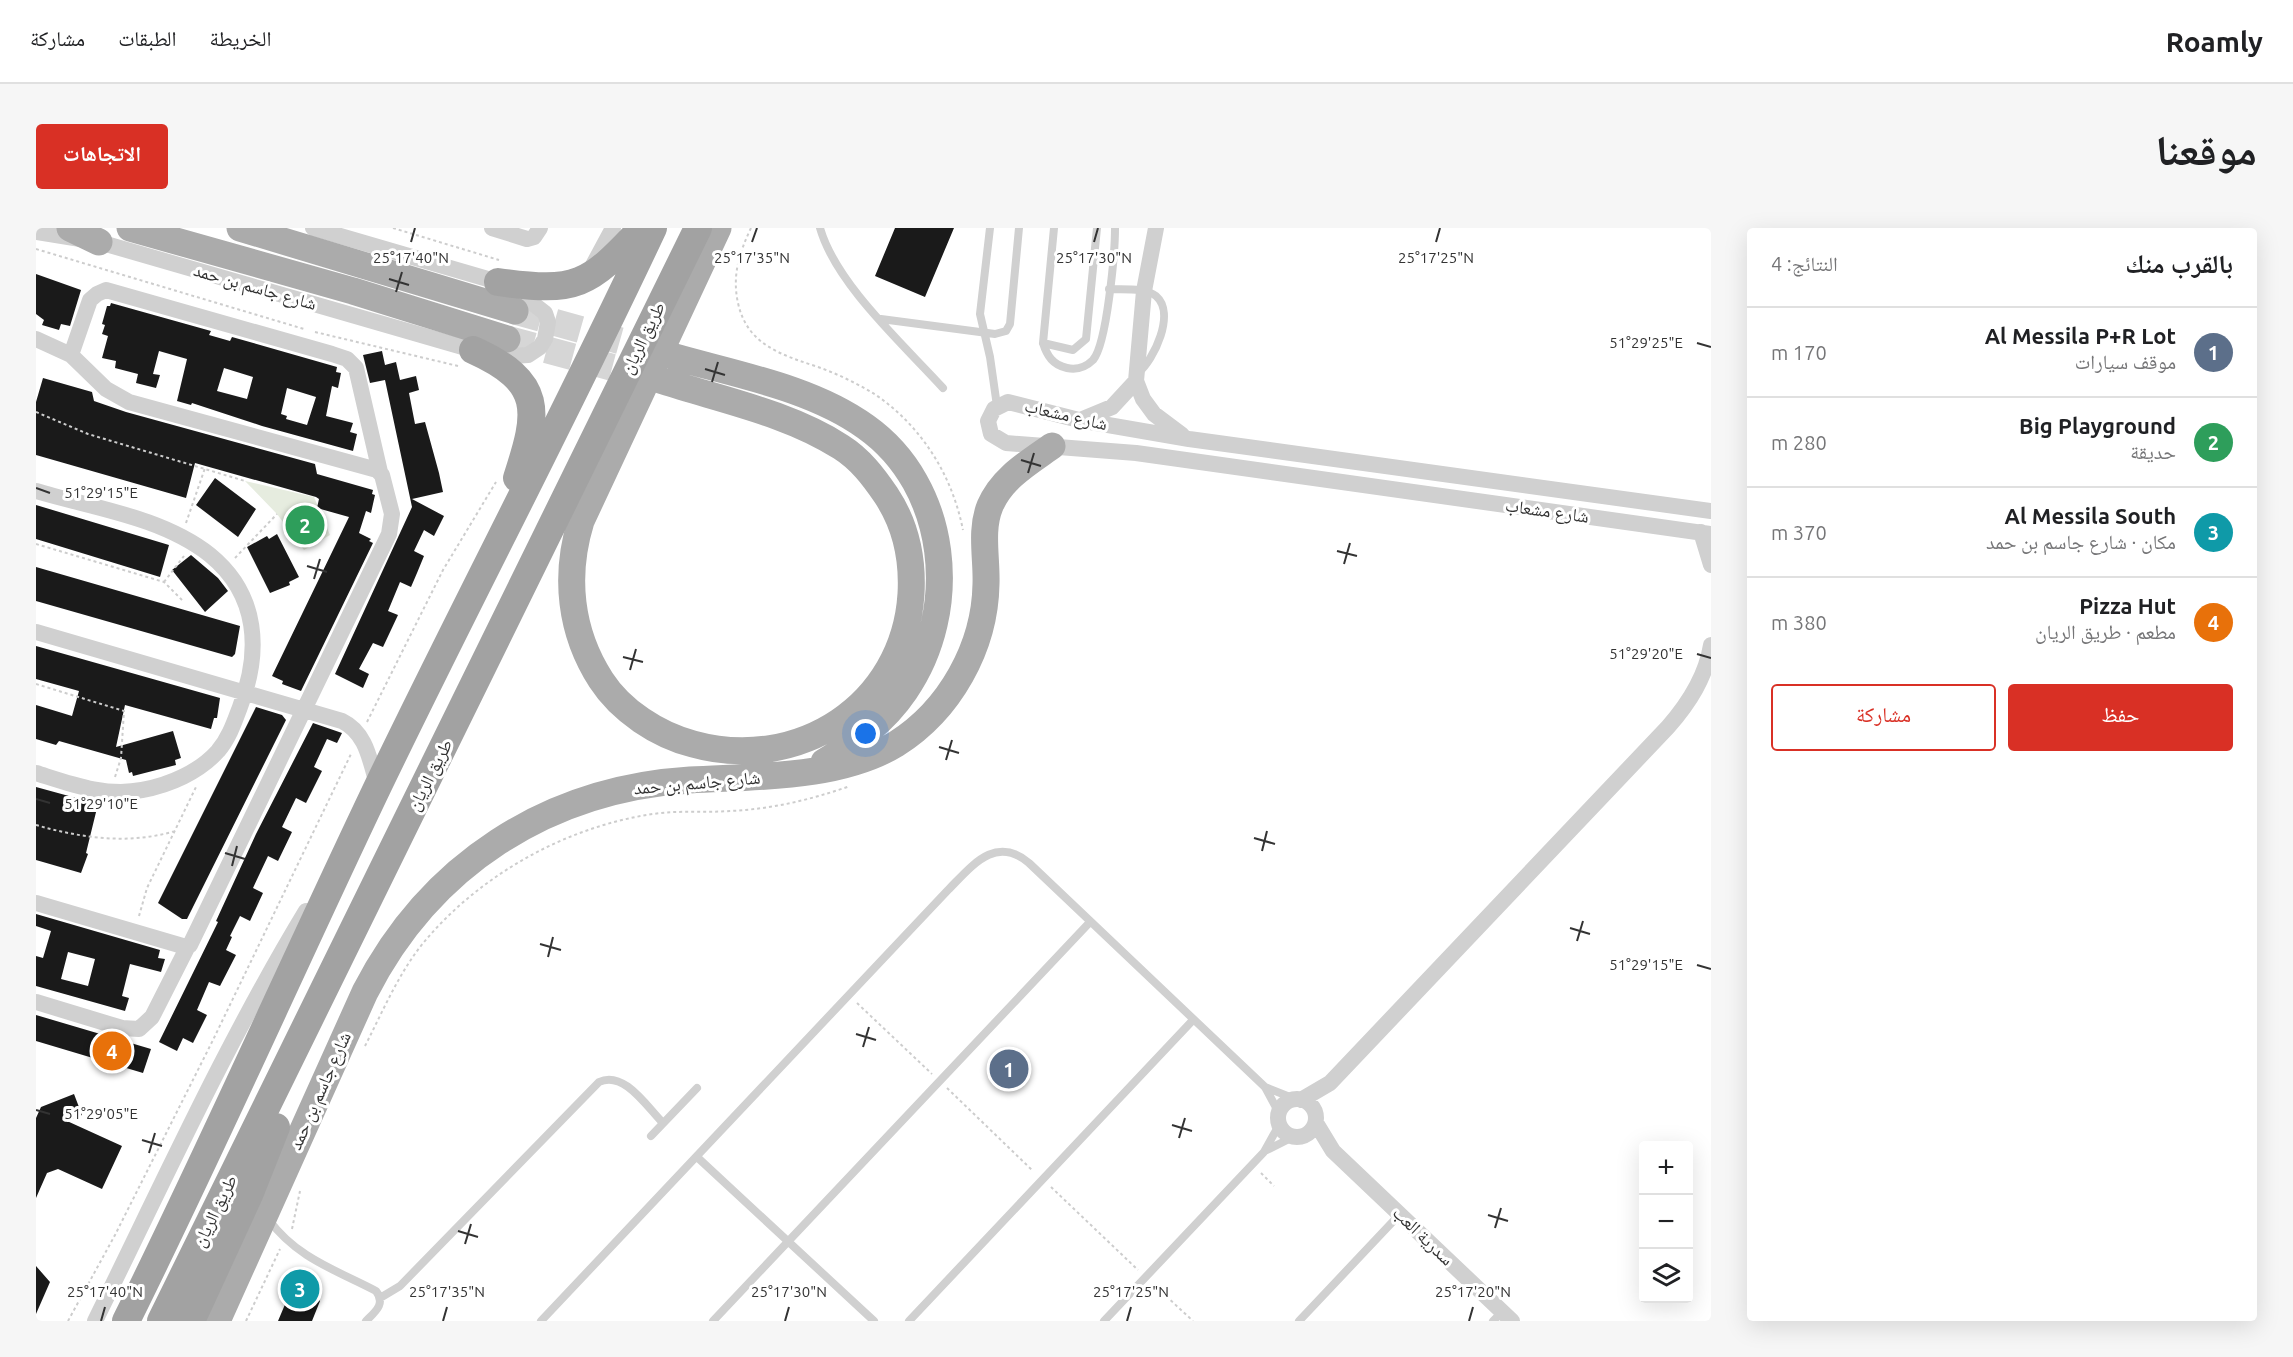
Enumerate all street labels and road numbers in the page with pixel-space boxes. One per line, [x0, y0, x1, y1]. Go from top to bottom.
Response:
street label: شارع جاسم بن حمد [191, 259, 319, 316]
street label: طريق الريان [616, 298, 670, 378]
street label: شارع مشعاب [1022, 395, 1110, 435]
street label: شارع مشعاب [1504, 494, 1590, 528]
street label: طريق الريان [403, 735, 457, 815]
street label: شارع جاسم بن حمد [633, 767, 761, 800]
street label: شارع جاسم بن حمد [284, 1029, 357, 1154]
street label: طريق الريان [188, 1171, 242, 1251]
street label: سدرية العب [1388, 1202, 1458, 1270]

